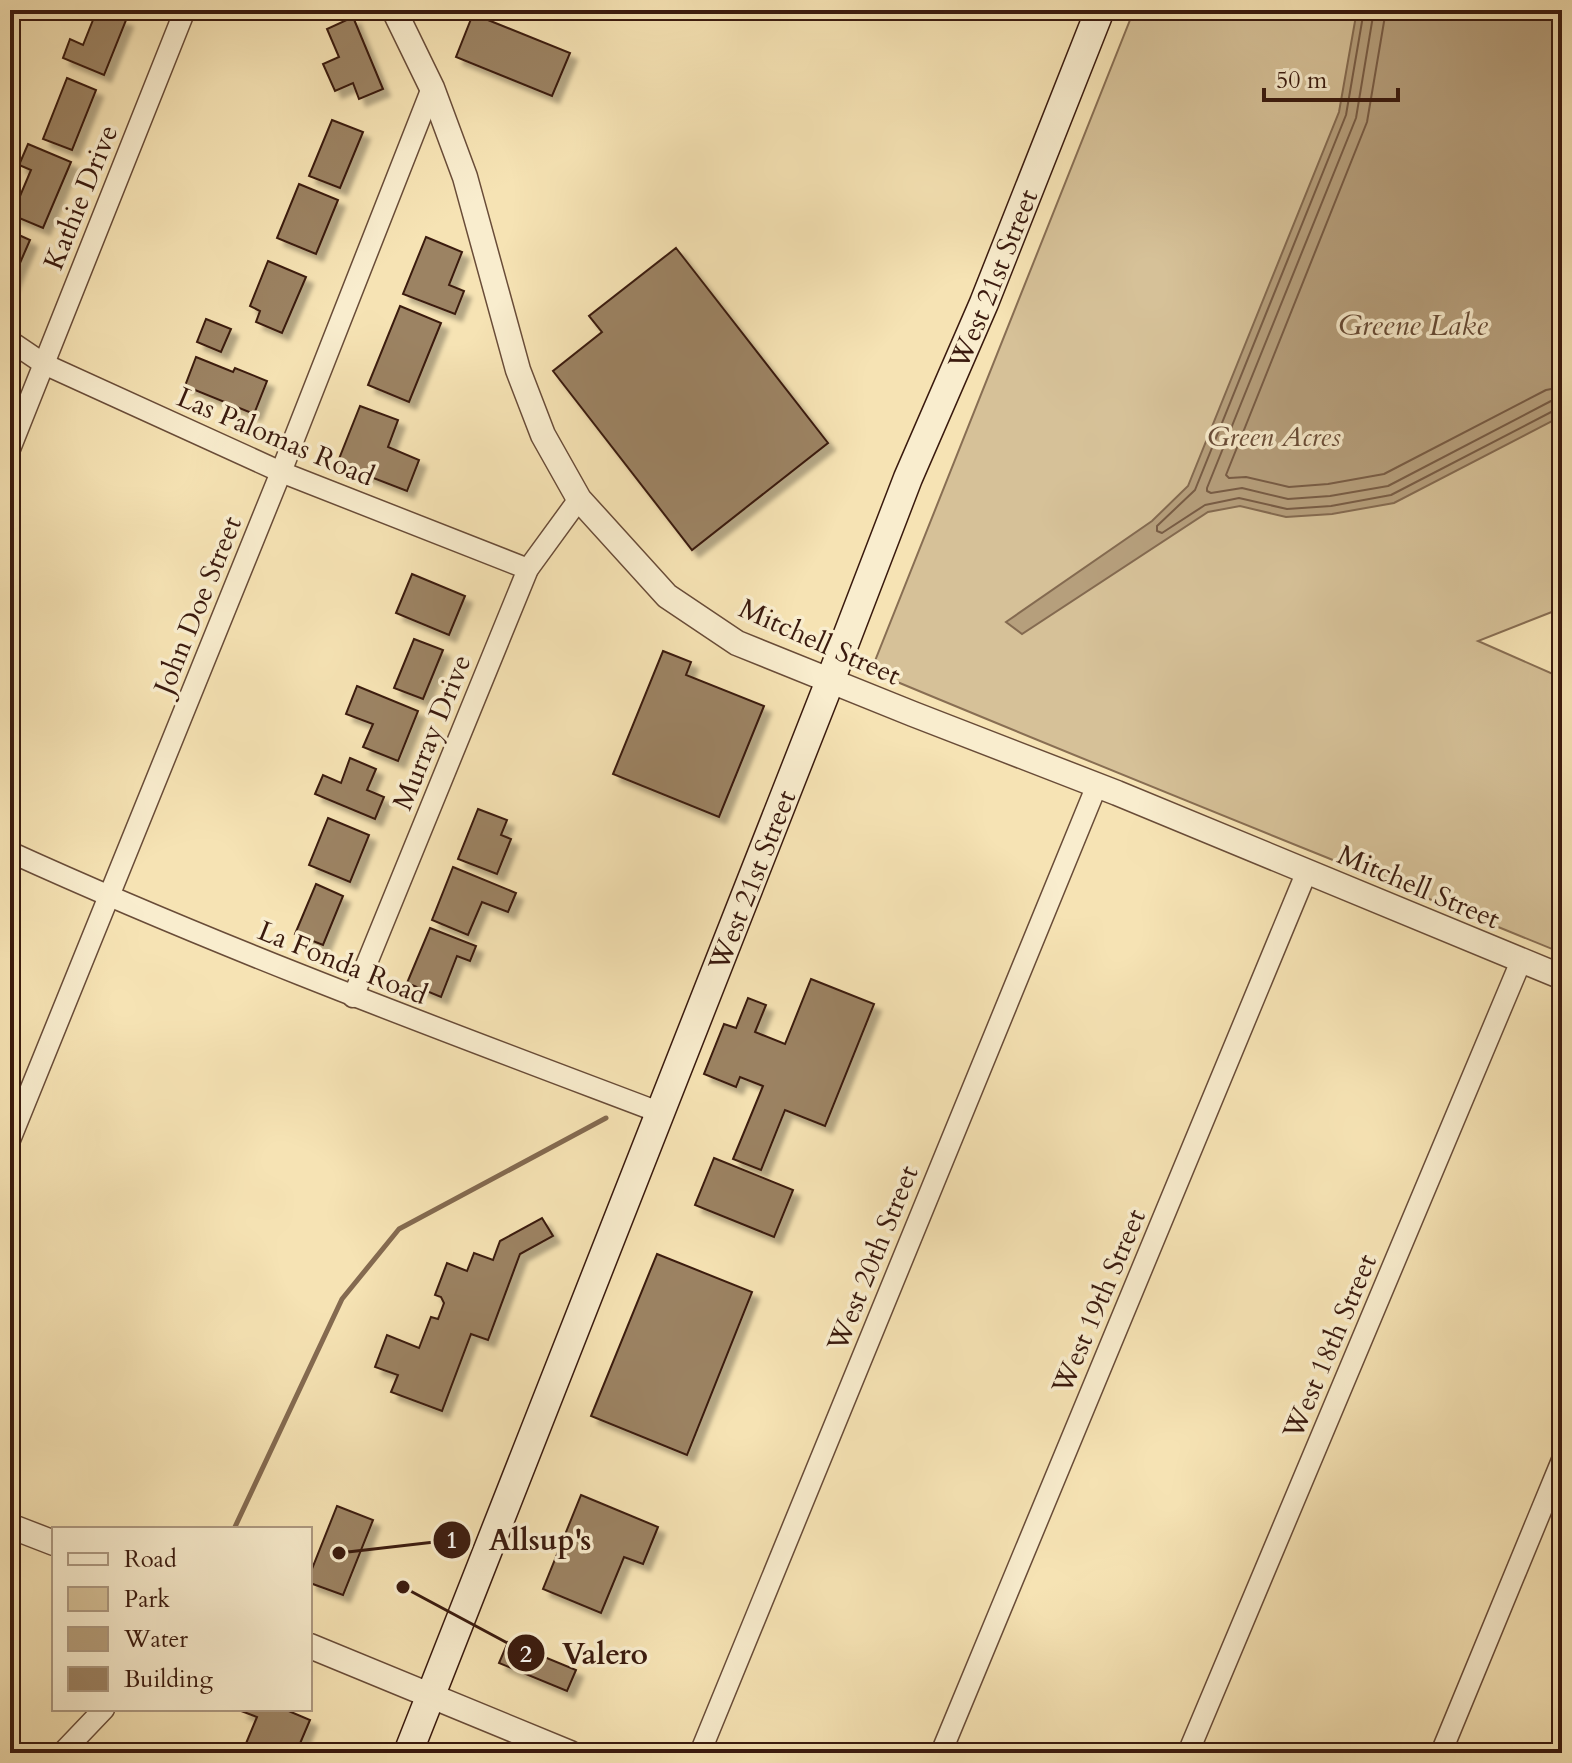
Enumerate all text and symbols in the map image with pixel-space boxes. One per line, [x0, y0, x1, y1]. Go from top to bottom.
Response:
scale bar [1264, 52, 1398, 102]
text: 50 m [1276, 64, 1328, 97]
street label: Kathie Drive [35, 119, 127, 275]
street label: West 21st Street [939, 183, 1047, 376]
water label: Greene Lake [1338, 305, 1488, 346]
street label: Las Palomas Road [171, 378, 380, 496]
park label: Green Acres [1207, 418, 1341, 456]
street label: John Doe Street [143, 511, 251, 704]
street label: Mitchell Street [733, 589, 907, 695]
street label: Murray Drive [384, 649, 480, 816]
street label: West 21st Street [699, 784, 805, 977]
street label: Mitchell Street [1332, 836, 1506, 938]
street label: La Fonda Road [252, 912, 433, 1014]
street label: West 20th Street [818, 1160, 928, 1358]
street label: West 19th Street [1043, 1203, 1155, 1400]
street label: West 18th Street [1274, 1248, 1386, 1445]
callout: Allsup's [432, 1513, 607, 1567]
text: Allsup's [489, 1520, 591, 1561]
text: 1 [446, 1524, 458, 1557]
legend [52, 1527, 312, 1711]
text: Road [124, 1543, 177, 1576]
text: Park [124, 1583, 170, 1616]
text: Water [123, 1623, 188, 1656]
callout: Valero [506, 1626, 664, 1680]
text: Valero [562, 1634, 648, 1675]
text: 2 [520, 1638, 532, 1671]
text: Building [124, 1663, 214, 1696]

